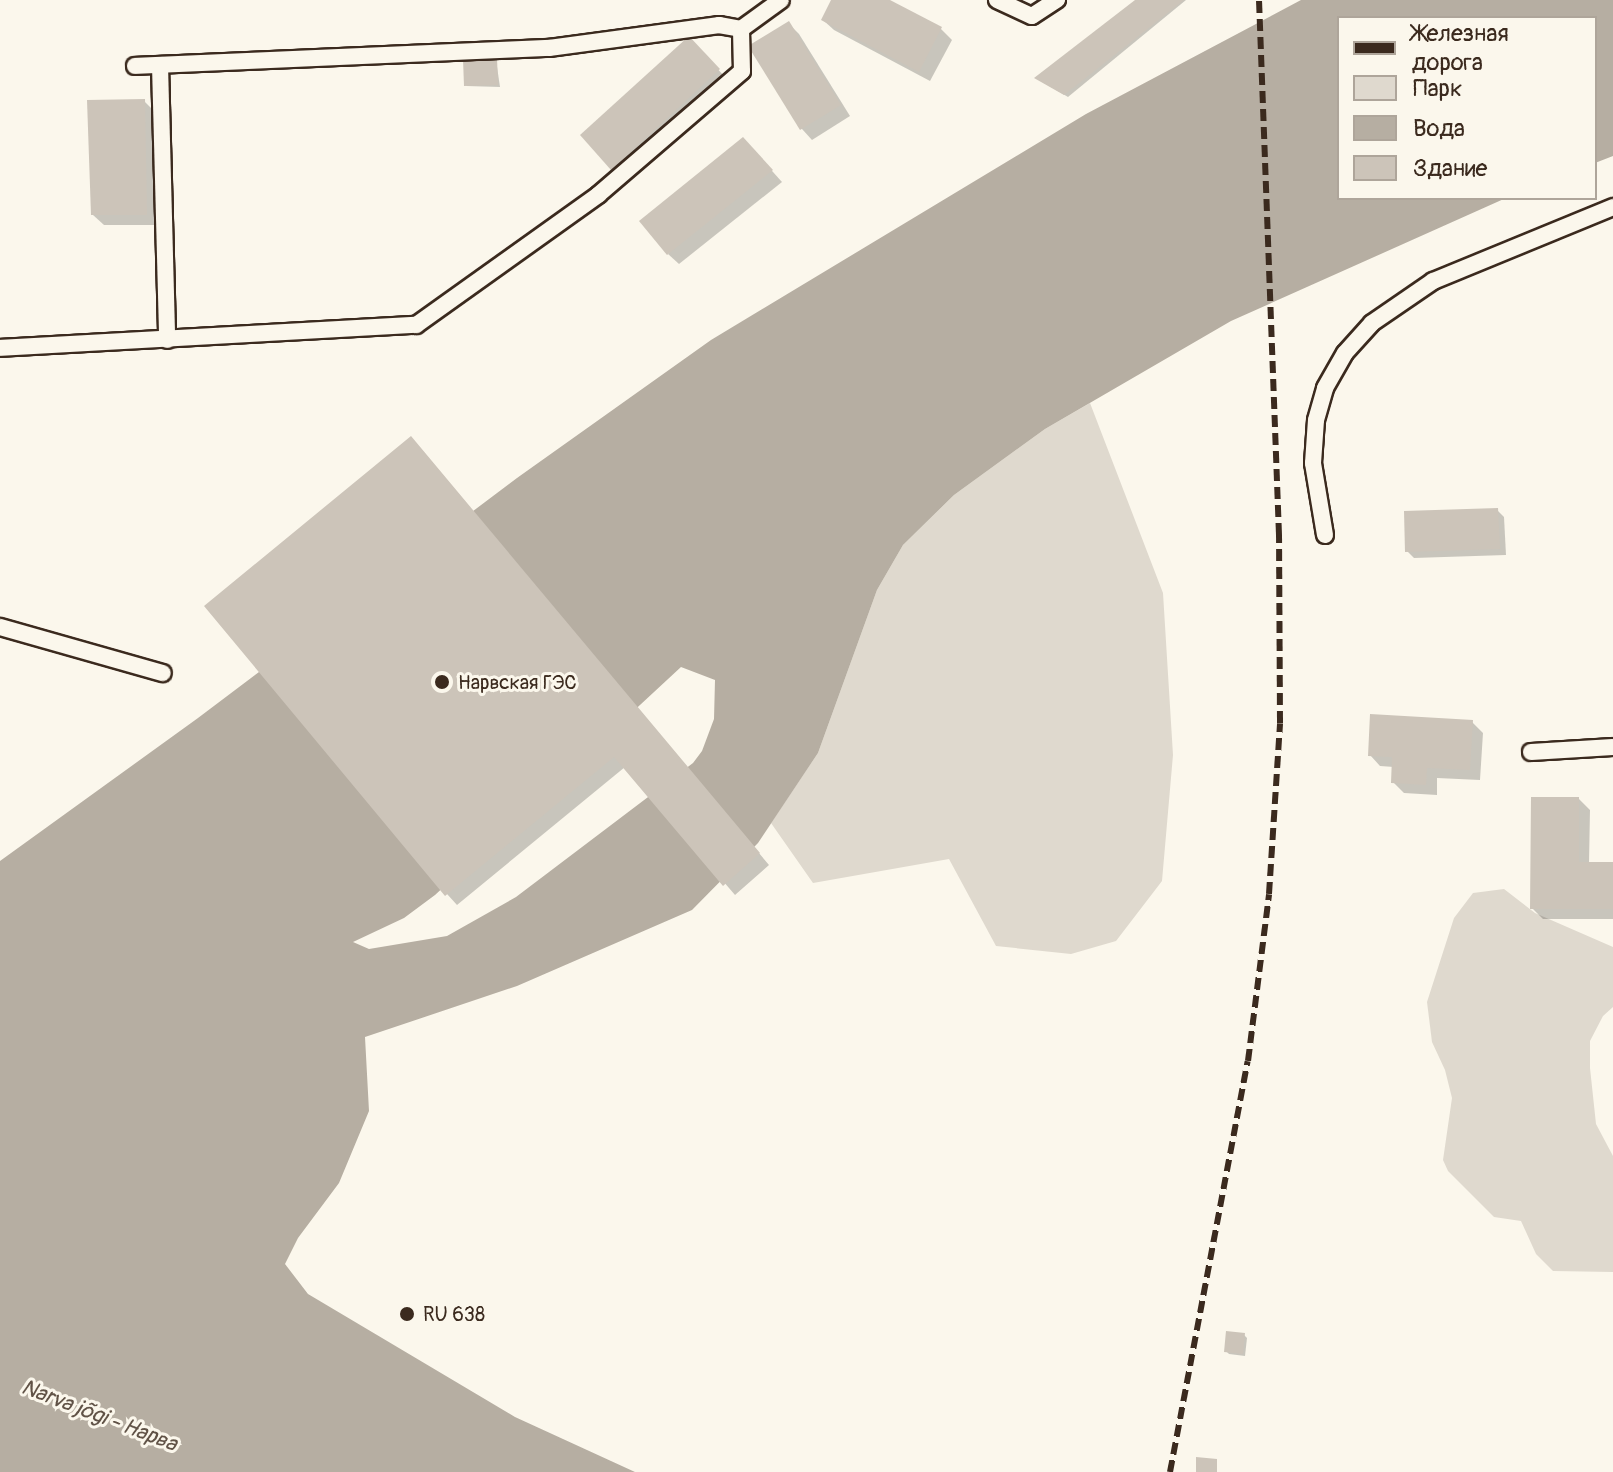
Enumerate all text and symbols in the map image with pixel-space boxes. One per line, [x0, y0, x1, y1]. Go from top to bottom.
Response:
legend [1337, 16, 1597, 200]
text: Железная дорога [1412, 19, 1509, 77]
text: Парк [1413, 74, 1462, 103]
text: Вода [1413, 114, 1465, 143]
text: Здание [1413, 154, 1487, 183]
place label: Нарвская ГЭС [458, 670, 577, 694]
marker: Нарвская ГЭС [433, 673, 451, 691]
place label: RU 638 [423, 1302, 485, 1326]
marker: RU 638 [398, 1305, 416, 1323]
water label: Narva jõgi - Нарва [18, 1374, 180, 1458]

